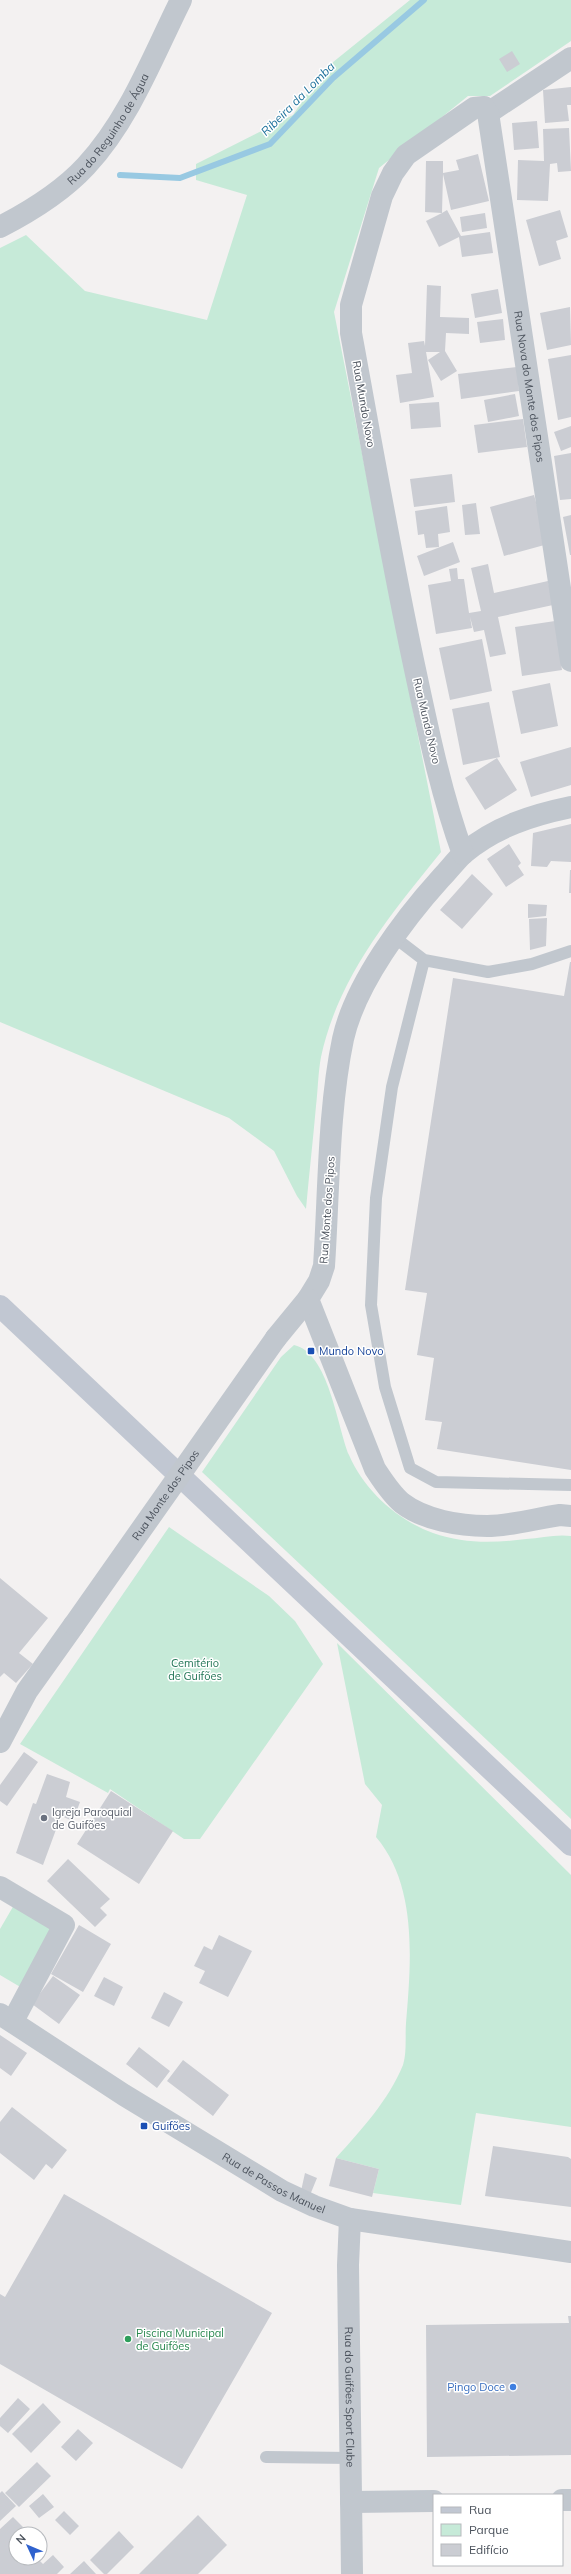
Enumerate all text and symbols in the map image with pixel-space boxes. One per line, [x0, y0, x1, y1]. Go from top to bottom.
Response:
water label: Ribeira da Lomba [258, 59, 338, 139]
street label: Rua do Reguinho de Água [64, 71, 152, 188]
street label: Rua Nova do Monte dos Pipos [511, 310, 548, 463]
street label: Rua Mundo Novo [349, 360, 379, 448]
street label: Rua Mundo Novo [410, 677, 444, 765]
street label: Rua Monte dos Pipos [316, 1156, 338, 1264]
place label: Mundo Novo [319, 1344, 383, 1358]
marker: Mundo Novo [306, 1346, 316, 1356]
street label: Rua Monte dos Pipos [129, 1447, 202, 1543]
park label: Cemitério de Guifões [168, 1656, 222, 1683]
place label: Igreja Paroquial de Guifões [52, 1805, 132, 1832]
marker: Igreja Paroquial de Guifões [39, 1813, 49, 1823]
place label: Guifões [152, 2119, 190, 2133]
marker: Guifões [139, 2121, 149, 2131]
street label: Rua de Passos Manuel [220, 2149, 327, 2216]
place label: Piscina Municipal de Guifões [136, 2326, 224, 2353]
street label: Rua do Guifões Sport Clube [342, 2327, 358, 2467]
marker: Piscina Municipal de Guifões [123, 2334, 133, 2344]
place label: Pingo Doce [447, 2380, 505, 2394]
marker: Pingo Doce [508, 2382, 518, 2392]
legend [433, 2494, 563, 2566]
text: Rua [469, 2502, 491, 2517]
text: Parque [469, 2522, 509, 2537]
north arrow [8, 2526, 48, 2566]
text: N [13, 2531, 29, 2547]
text: Edifício [469, 2542, 509, 2557]

